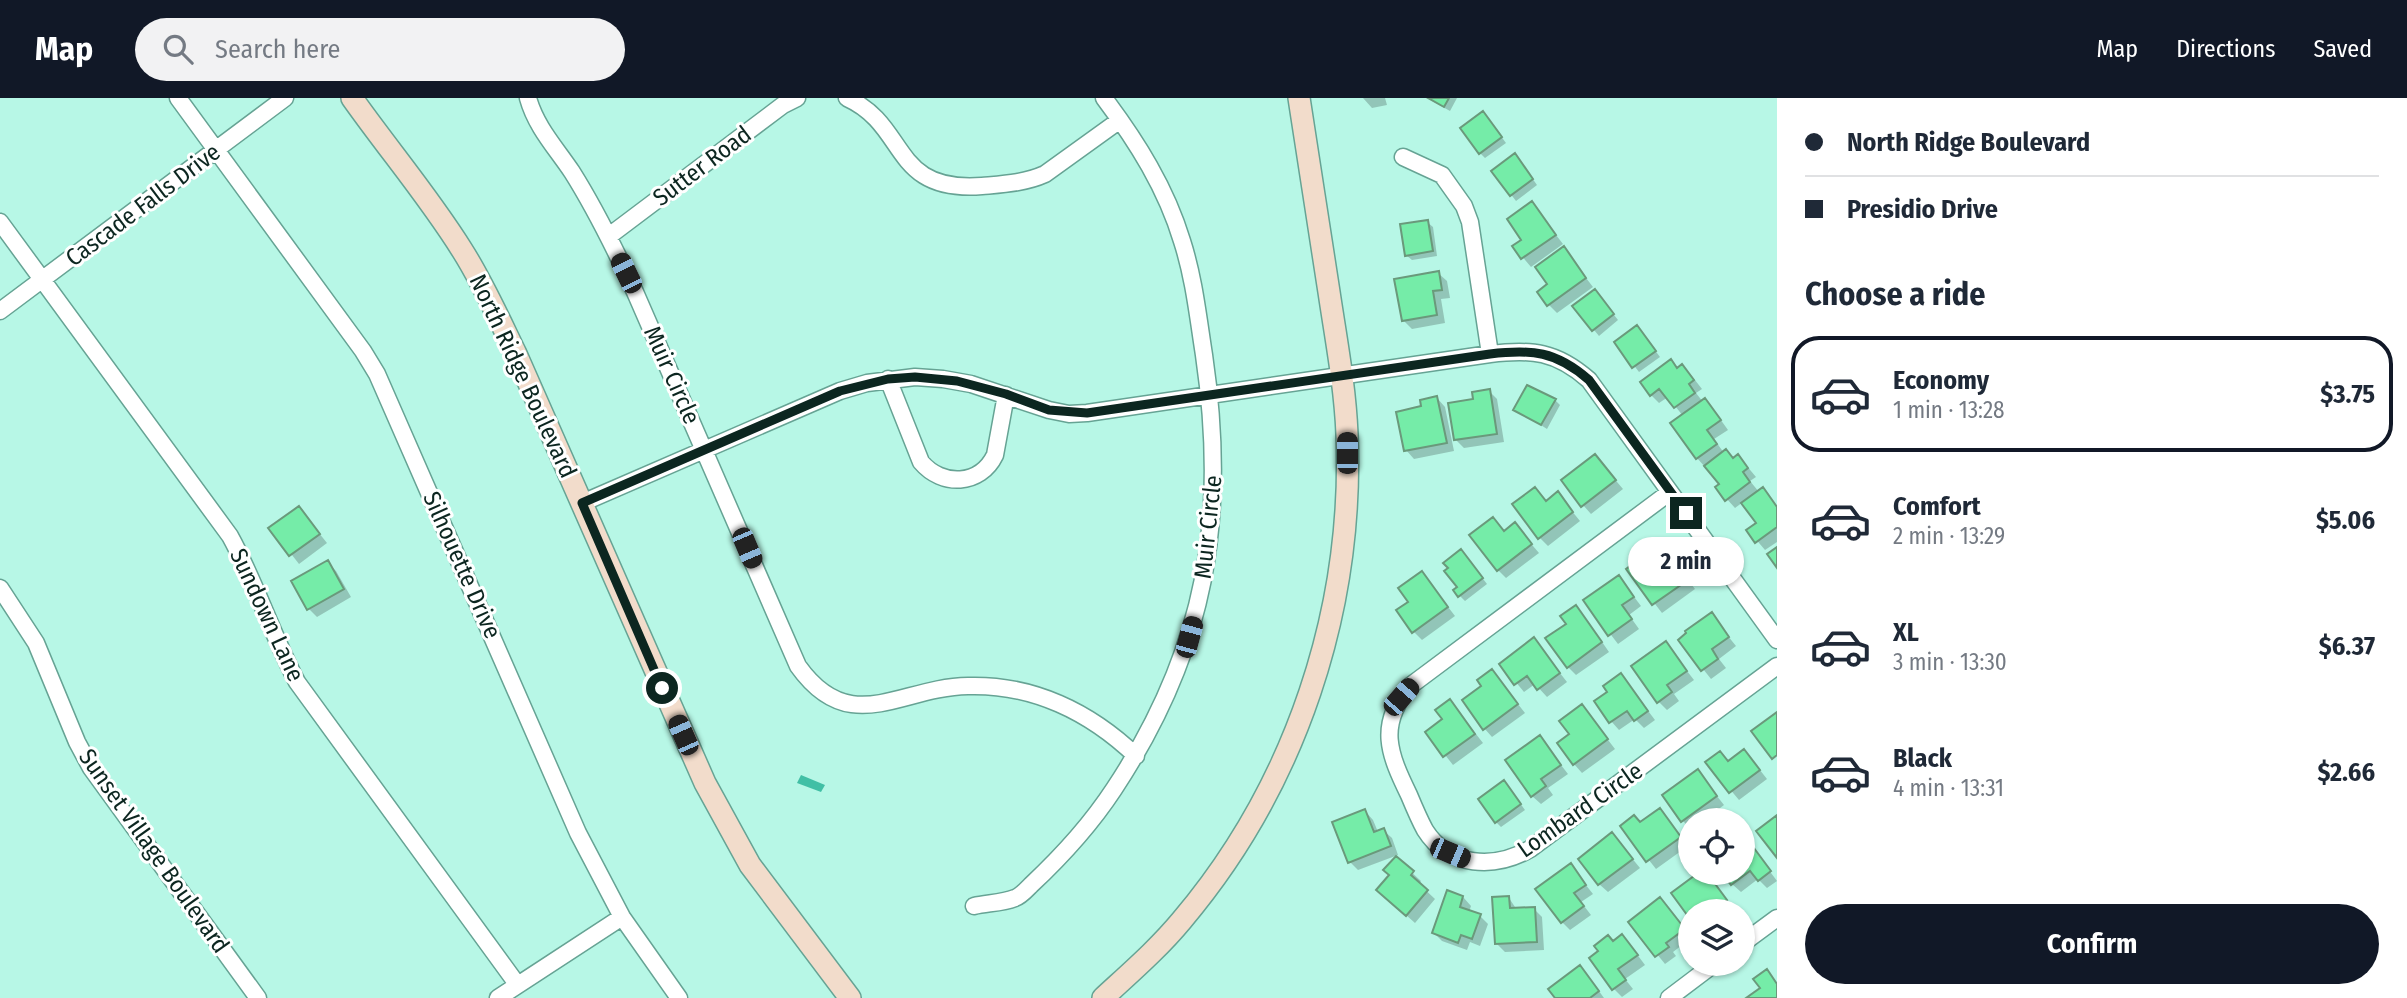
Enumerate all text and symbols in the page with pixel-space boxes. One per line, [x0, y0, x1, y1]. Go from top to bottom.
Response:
search box [135, 18, 625, 81]
text: Map [35, 29, 93, 69]
icon: search [159, 30, 197, 68]
text: Search here [215, 34, 340, 65]
text: Map [2097, 35, 2138, 63]
text: Directions [2176, 35, 2275, 63]
text: Saved [2313, 35, 2372, 63]
street label: Sutter Road [647, 120, 757, 212]
text: North Ridge Boulevard [1847, 127, 2090, 158]
street label: Cascade Falls Drive [60, 138, 226, 272]
text: Presidio Drive [1847, 194, 1998, 225]
car [608, 250, 645, 296]
street label: North Ridge Boulevard [464, 270, 582, 482]
text: Choose a ride [1805, 275, 1986, 313]
street label: Muir Circle [638, 322, 706, 428]
icon: car [1809, 363, 1872, 426]
text: Economy [1893, 365, 1989, 396]
text: $3.75 [2320, 379, 2375, 410]
text: 1 min · 13:28 [1893, 396, 2005, 424]
car [1337, 432, 1358, 474]
street label: Muir Circle [1189, 474, 1227, 580]
street label: Silhouette Drive [417, 487, 507, 643]
icon: car [1809, 489, 1872, 552]
text: Comfort [1893, 491, 1981, 522]
route end [1670, 497, 1702, 529]
text: $5.06 [2316, 505, 2375, 536]
text: 2 min · 13:29 [1893, 522, 2005, 550]
car [730, 525, 765, 571]
callout: 2 min [1628, 538, 1744, 586]
street label: Sundown Lane [224, 544, 310, 686]
text: 2 min [1661, 547, 1712, 575]
car [1174, 614, 1205, 660]
icon: car [1809, 615, 1872, 678]
text: XL [1893, 617, 1919, 648]
text: $6.37 [2319, 631, 2375, 662]
text: 3 min · 13:30 [1893, 648, 2007, 676]
route start [646, 672, 678, 704]
car [1380, 674, 1423, 720]
car [665, 712, 702, 758]
icon: car [1809, 741, 1872, 804]
text: Black [1893, 743, 1952, 774]
street label: Sunset Village Boulevard [73, 744, 235, 958]
street label: Lombard Circle [1512, 757, 1648, 863]
text: $2.66 [2317, 757, 2375, 788]
text: 4 min · 13:31 [1893, 774, 2004, 802]
map controls [1678, 808, 1755, 976]
button: locate [1678, 808, 1755, 885]
car [1427, 835, 1474, 871]
button: layers [1678, 899, 1755, 976]
button: Confirm [1805, 904, 2379, 984]

